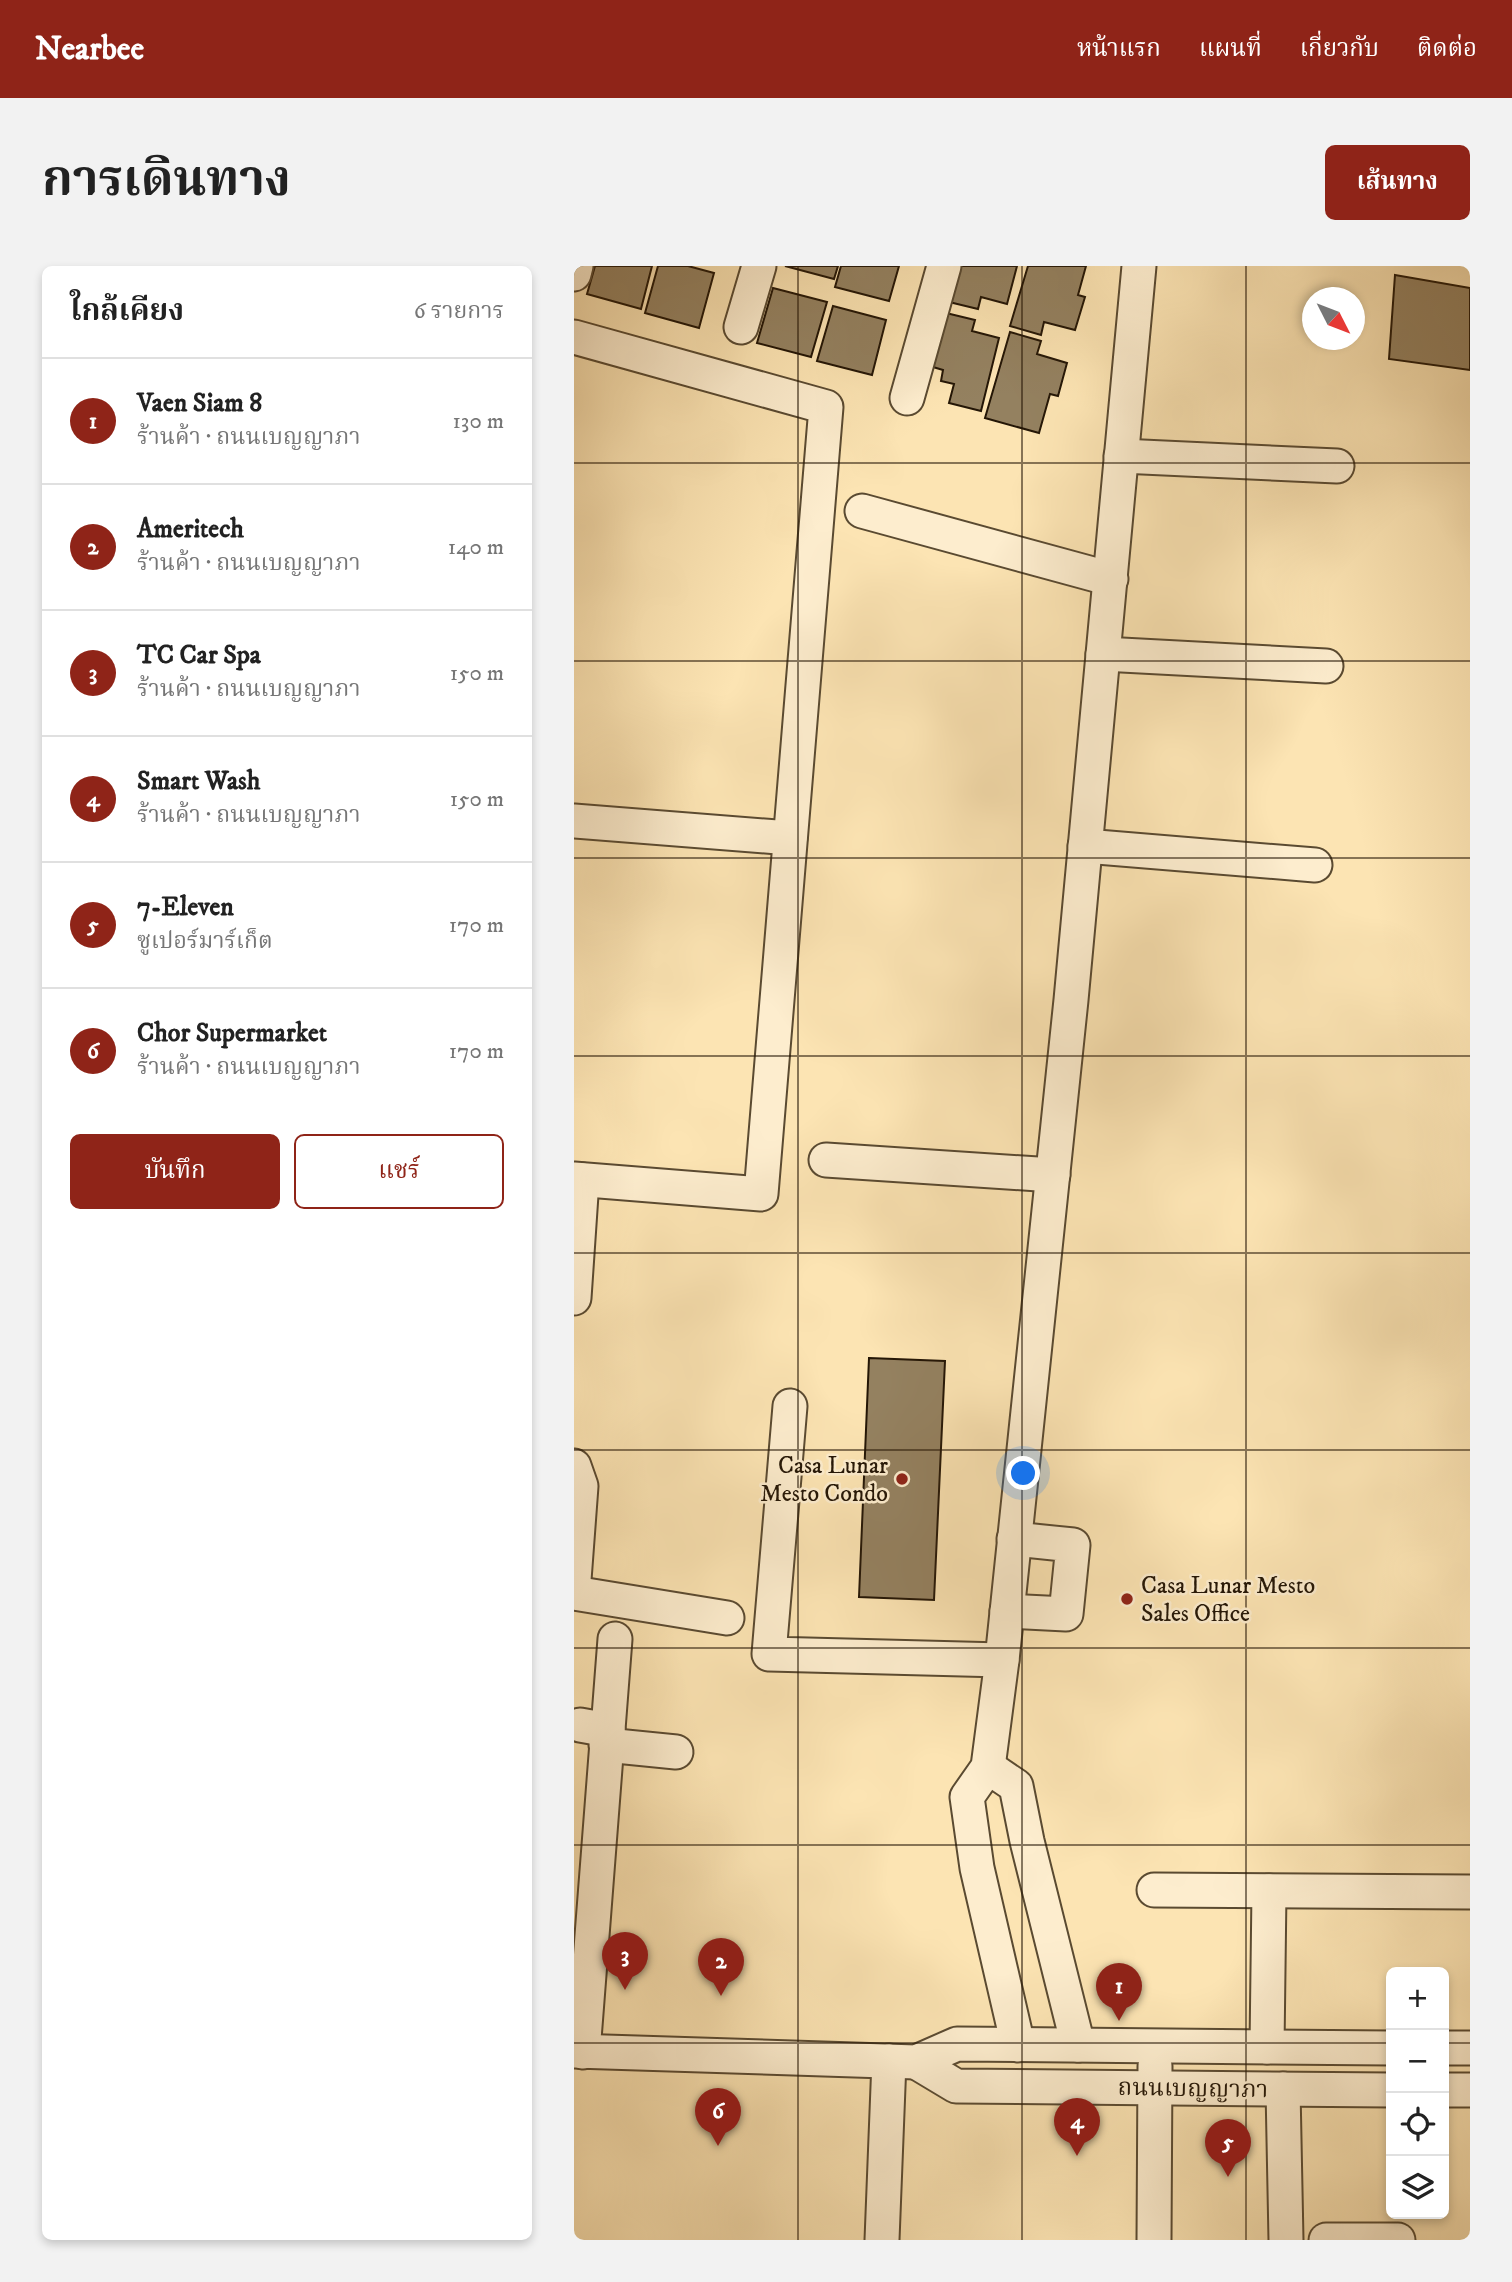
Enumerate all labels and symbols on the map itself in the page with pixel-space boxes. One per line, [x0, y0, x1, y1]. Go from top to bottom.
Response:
north arrow [1302, 287, 1365, 350]
place label: Casa Lunar Mesto Condo [760, 1451, 888, 1509]
your location [1006, 1456, 1040, 1490]
marker: Casa Lunar Mesto Condo [894, 1471, 910, 1487]
place label: Casa Lunar Mesto Sales Office [1141, 1571, 1315, 1629]
marker: Casa Lunar Mesto Sales Office [1119, 1591, 1135, 1607]
pin: 3 [602, 1932, 648, 1990]
pin: 2 [698, 1938, 744, 1996]
pin: 1 [1096, 1963, 1142, 2021]
street label: ถนนเบญญาภา [1117, 2073, 1269, 2105]
pin: 6 [695, 2088, 741, 2146]
pin: 4 [1054, 2098, 1100, 2156]
pin: 5 [1205, 2119, 1251, 2177]

